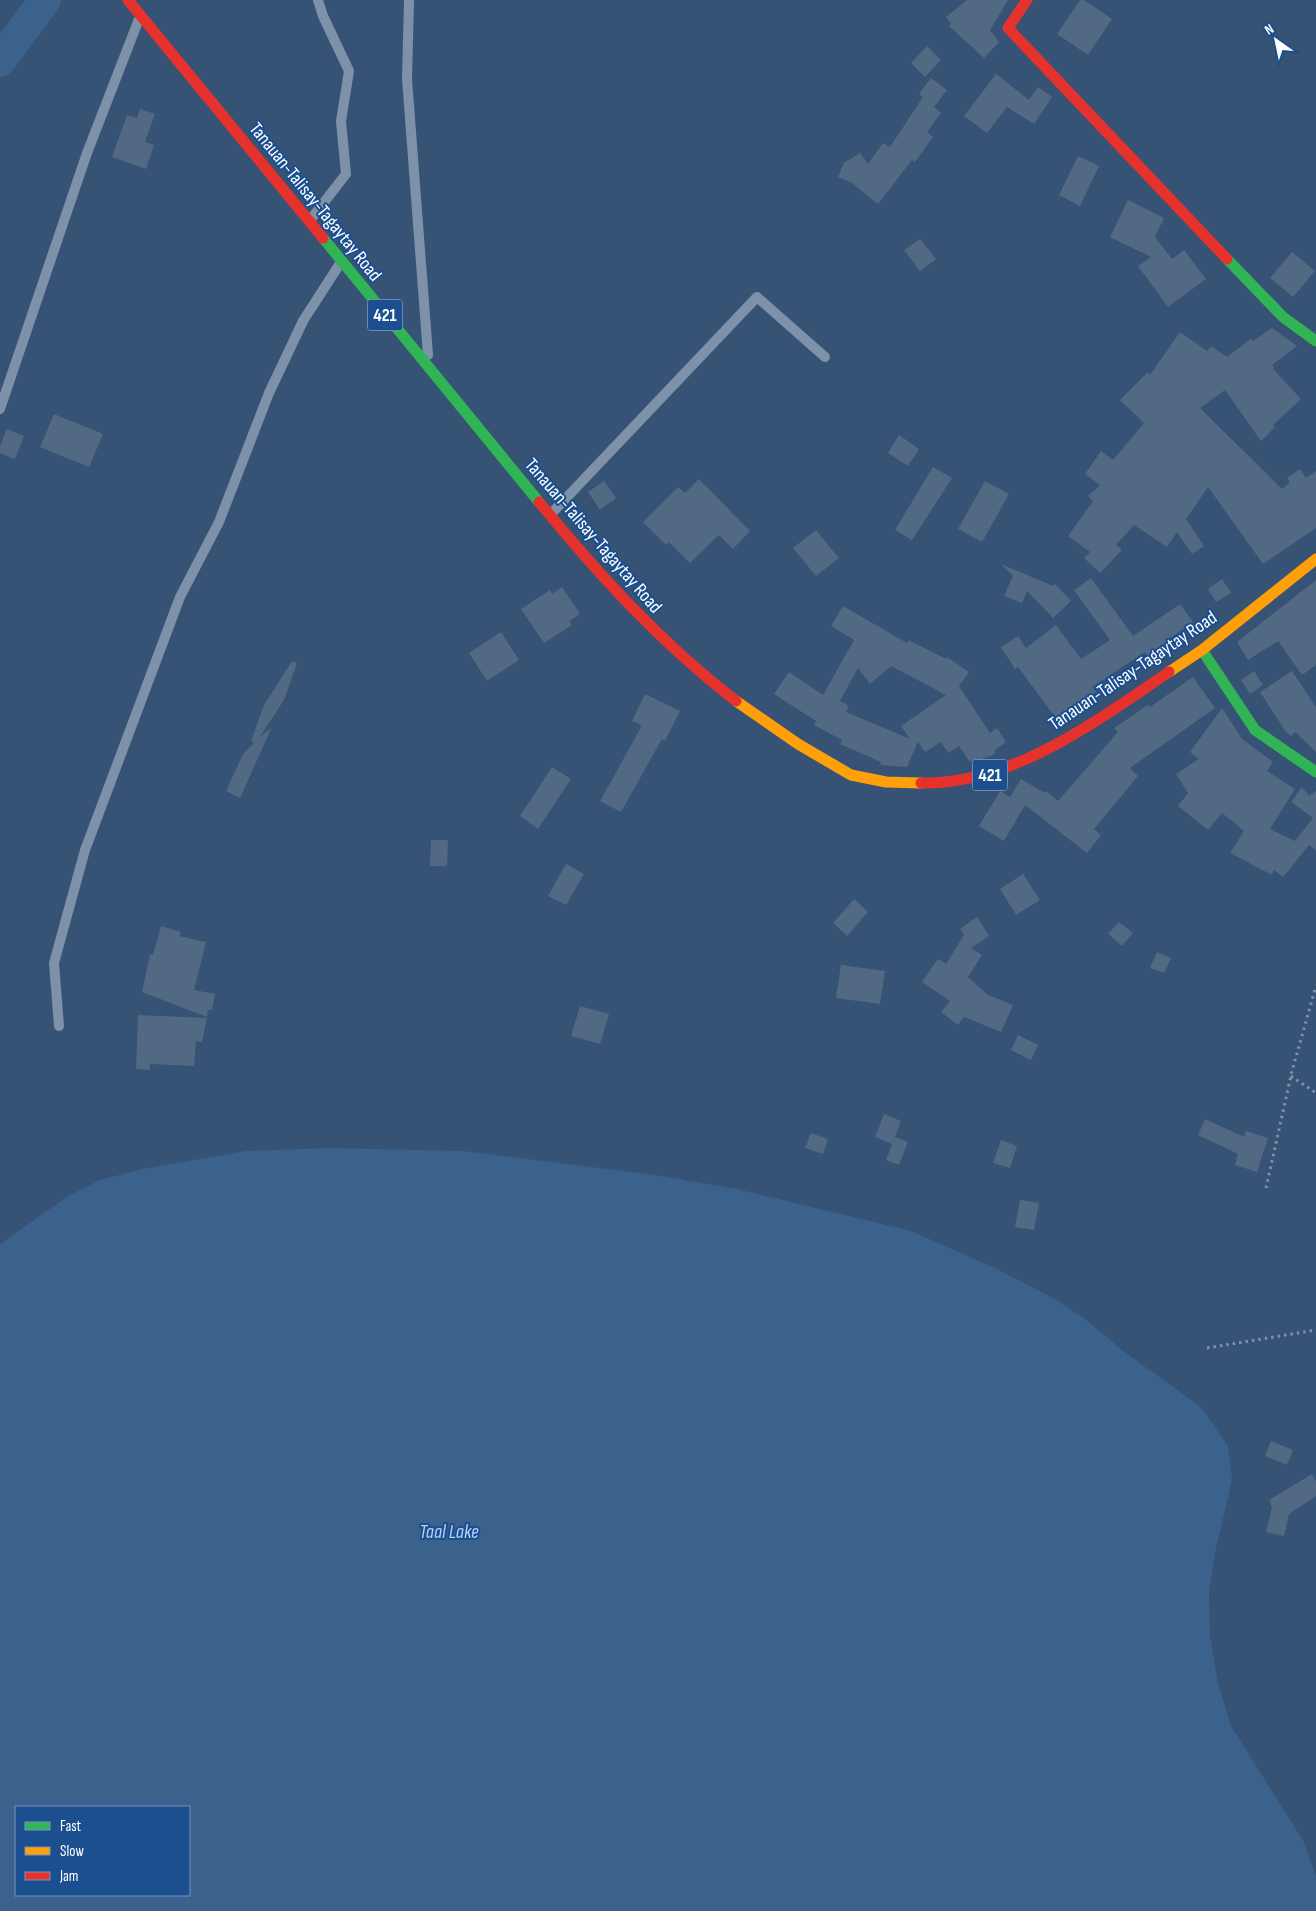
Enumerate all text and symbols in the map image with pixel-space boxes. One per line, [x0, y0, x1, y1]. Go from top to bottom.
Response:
north arrow [1251, 15, 1301, 65]
text: N [1261, 20, 1277, 39]
street label: Tanauan-Talisay-Tagaytay Road [244, 118, 386, 286]
road number: 421 [368, 300, 402, 330]
street label: Tanauan-Talisay-Tagaytay Road [519, 454, 667, 618]
street label: Tanauan-Talisay-Tagaytay Road [1045, 606, 1221, 736]
road number: 421 [972, 760, 1008, 790]
water label: Taal Lake [419, 1520, 479, 1544]
legend [15, 1806, 190, 1896]
text: Fast [60, 1817, 82, 1836]
text: Slow [60, 1842, 84, 1861]
text: Jam [59, 1867, 78, 1886]

